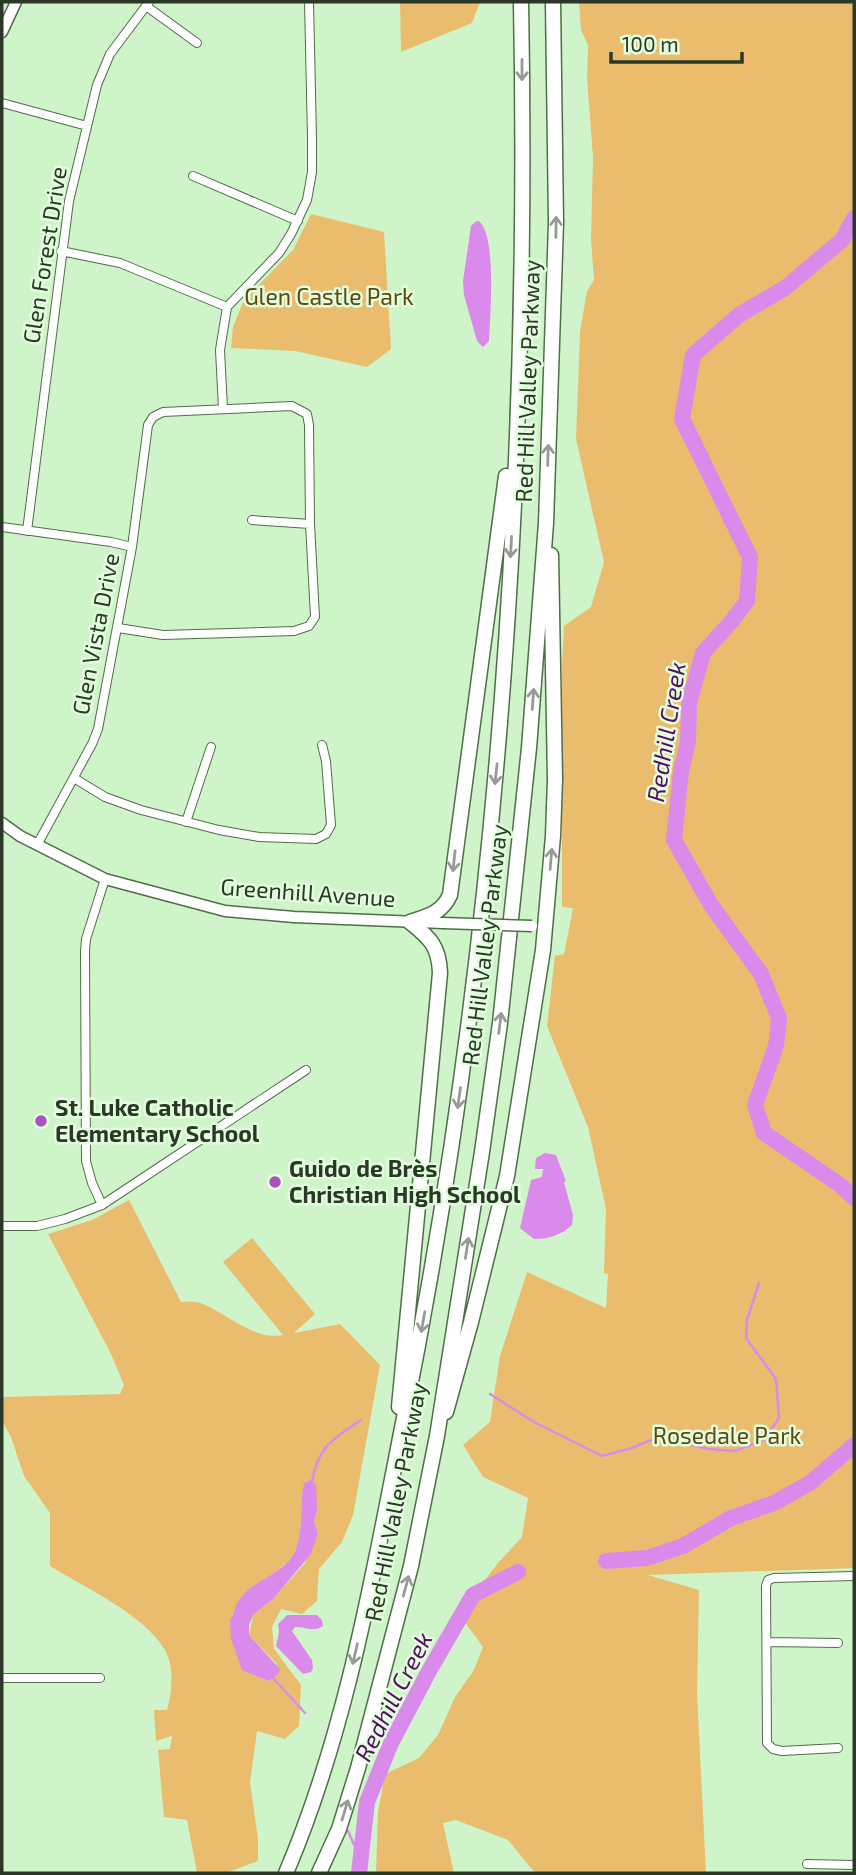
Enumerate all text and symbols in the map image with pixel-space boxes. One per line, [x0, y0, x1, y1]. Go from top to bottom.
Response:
scale bar [611, 21, 742, 65]
text: 100 m [622, 31, 679, 56]
one-way arrow [515, 58, 529, 81]
street label: Glen Forest Drive [16, 164, 72, 345]
one-way arrow [549, 216, 563, 239]
street label: Red Hill Valley Parkway [509, 259, 545, 503]
park label: Glen Castle Park [244, 282, 414, 310]
one-way arrow [542, 444, 555, 467]
one-way arrow [504, 536, 517, 558]
street label: Glen Vista Drive [66, 551, 124, 717]
water label: Redhill Creek [640, 660, 691, 804]
one-way arrow [527, 688, 540, 711]
one-way arrow [490, 763, 503, 785]
street label: Red Hill Valley Parkway [455, 823, 513, 1067]
one-way arrow [545, 848, 558, 870]
one-way arrow [448, 850, 461, 872]
street label: Greenhill Avenue [220, 872, 396, 912]
one-way arrow [493, 1012, 506, 1034]
one-way arrow [452, 1086, 465, 1109]
place label: St. Luke Catholic Elementary School [55, 1093, 260, 1147]
marker: St. Luke Catholic Elementary School [33, 1113, 49, 1129]
place label: Guido de Brès Christian High School [289, 1154, 521, 1208]
marker: Guido de Brès Christian High School [267, 1174, 283, 1190]
one-way arrow [461, 1237, 474, 1260]
one-way arrow [416, 1310, 429, 1333]
street label: Red Hill Valley Parkway [358, 1380, 432, 1624]
park label: Rosedale Park [653, 1421, 801, 1449]
one-way arrow [400, 1575, 413, 1597]
water label: Redhill Creek [348, 1627, 438, 1766]
one-way arrow [348, 1642, 361, 1665]
one-way arrow [339, 1799, 352, 1821]

